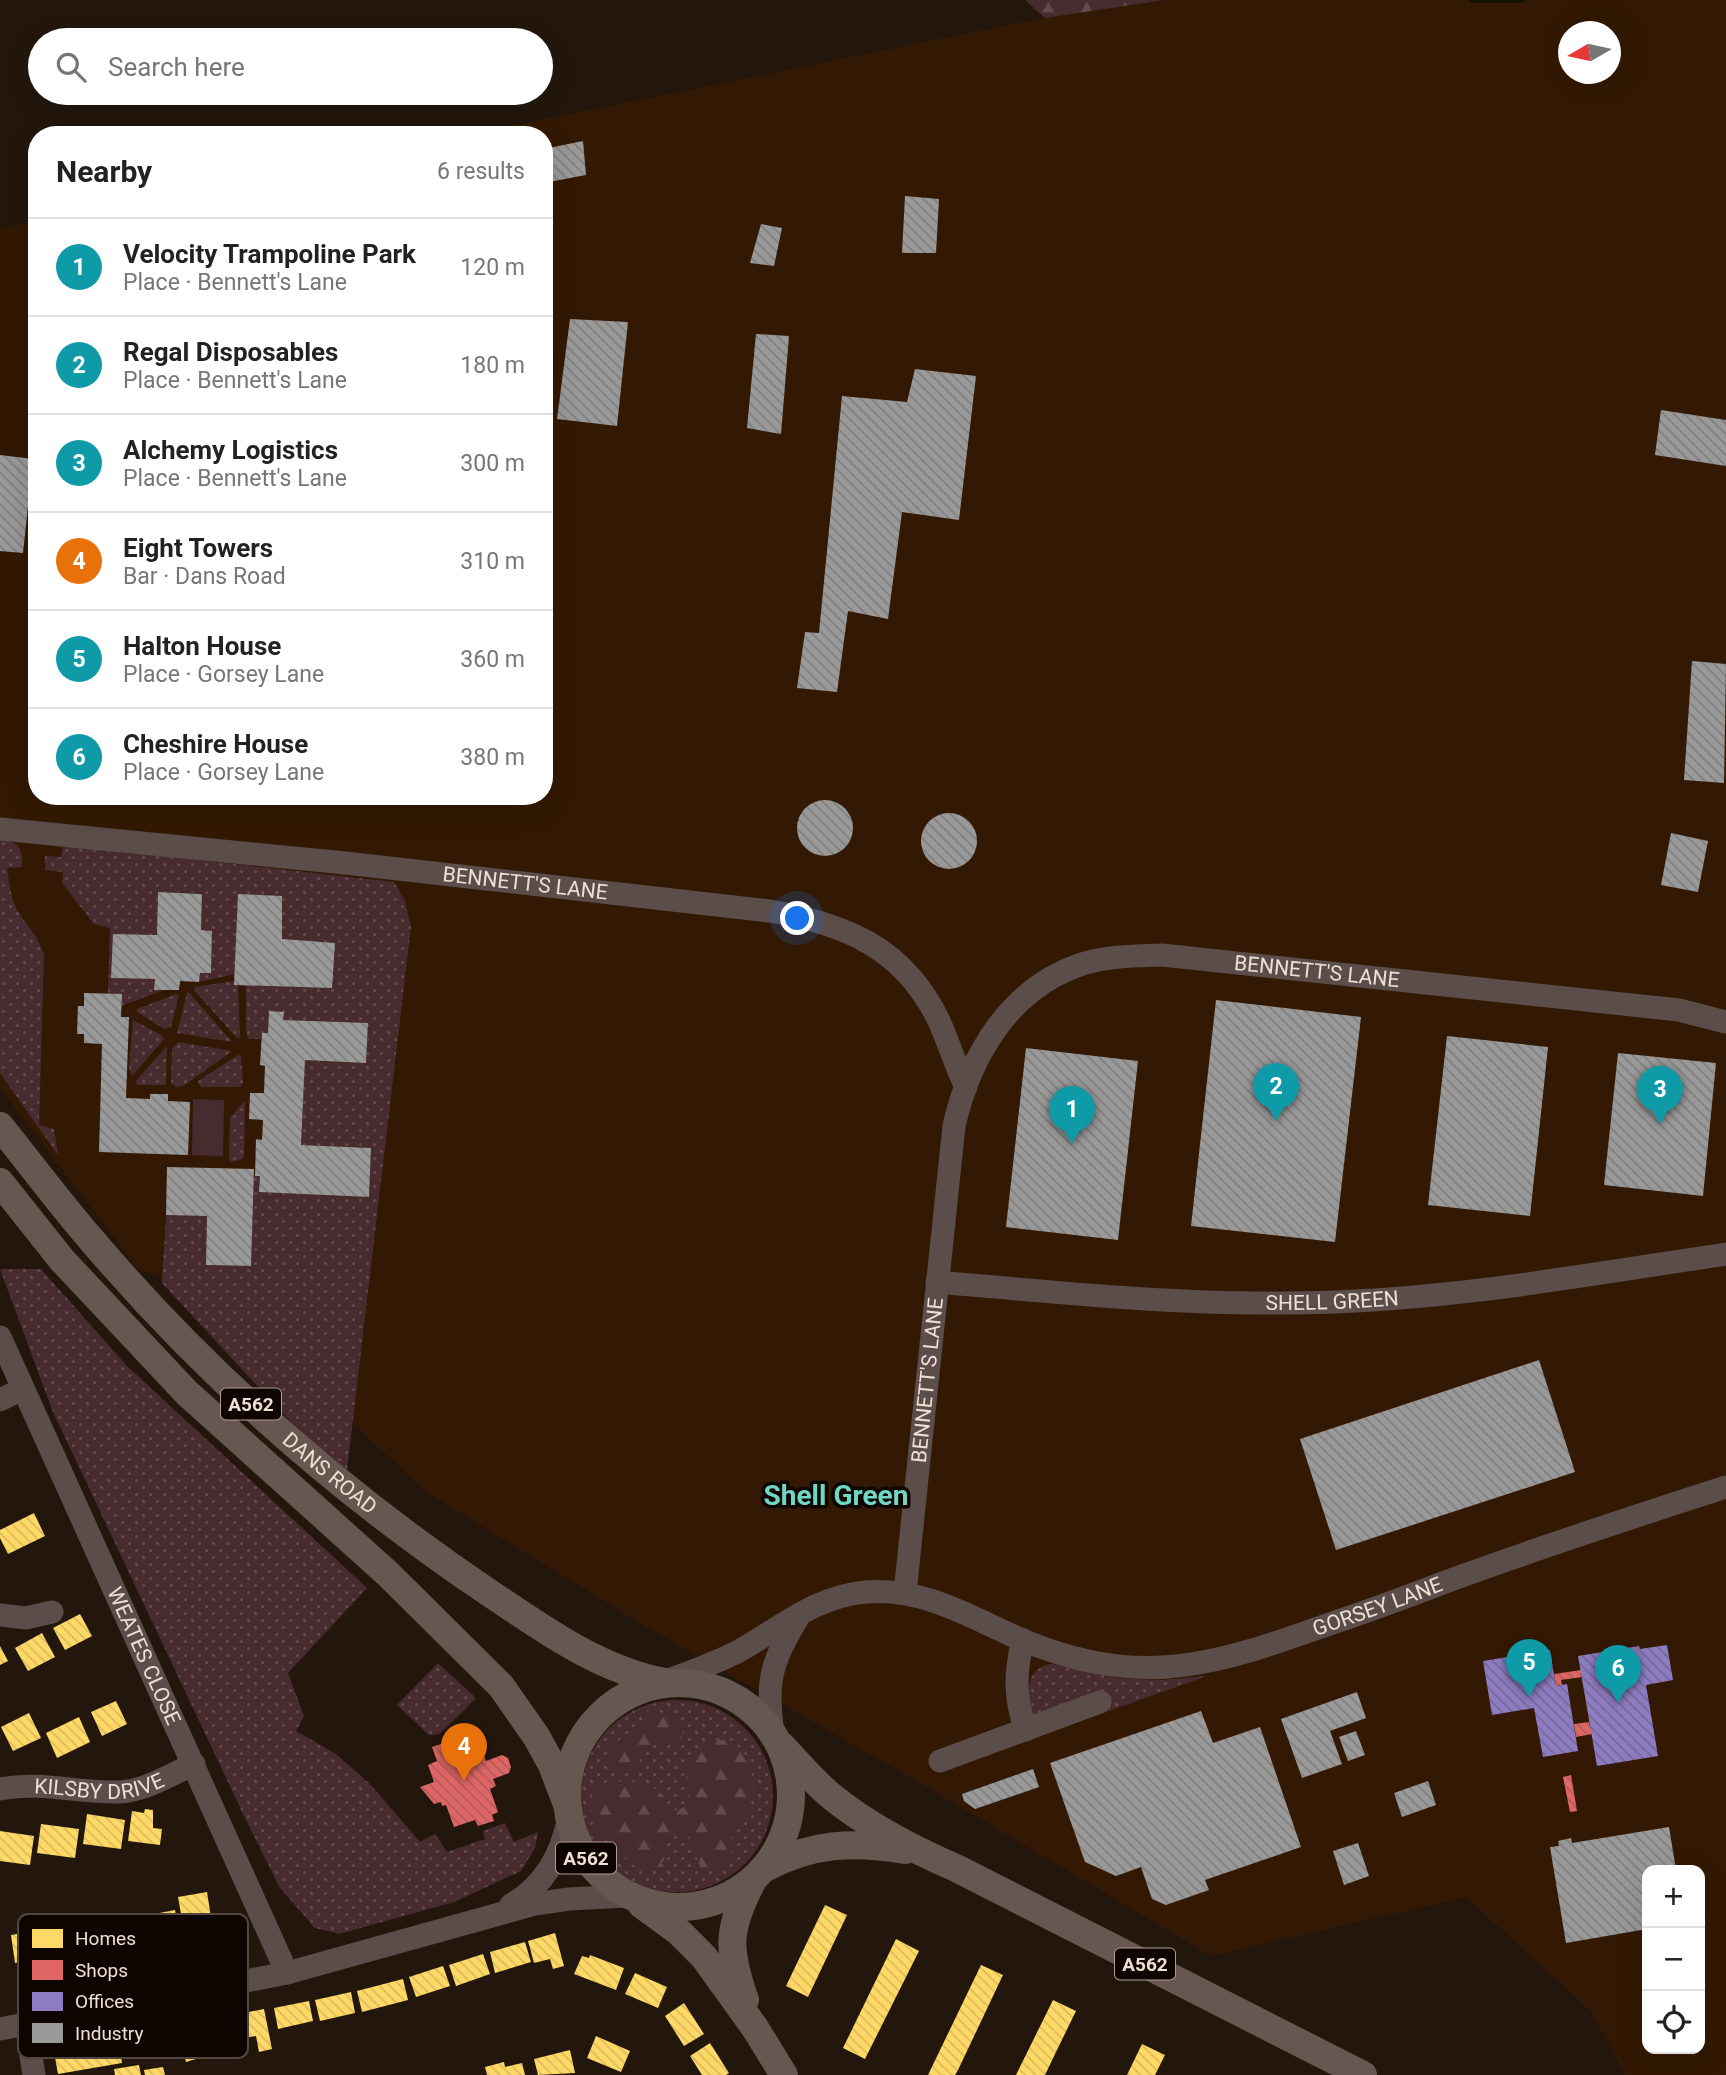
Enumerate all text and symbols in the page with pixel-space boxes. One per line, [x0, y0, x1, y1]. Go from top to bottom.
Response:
north arrow [1558, 21, 1621, 84]
search box [28, 28, 553, 105]
icon: search [52, 48, 90, 86]
text: Search here [108, 52, 245, 82]
text: Nearby [56, 154, 152, 189]
text: 6 results [437, 158, 525, 185]
text: Velocity Trampoline Park [123, 239, 416, 269]
text: 1 [72, 254, 86, 281]
text: 120 m [460, 254, 525, 281]
text: Place · Bennett's Lane [123, 269, 347, 296]
text: Regal Disposables [123, 337, 338, 367]
text: 2 [72, 352, 86, 379]
text: 180 m [460, 352, 525, 379]
text: Place · Bennett's Lane [123, 367, 347, 394]
text: Alchemy Logistics [123, 435, 338, 465]
text: 3 [72, 450, 86, 477]
text: 300 m [460, 450, 525, 477]
text: Place · Bennett's Lane [123, 465, 347, 492]
text: Eight Towers [123, 533, 273, 563]
text: 4 [72, 548, 86, 575]
text: 310 m [460, 548, 525, 575]
text: Bar · Dans Road [123, 563, 286, 590]
text: Halton House [123, 631, 281, 661]
text: 5 [72, 646, 86, 673]
text: 360 m [460, 646, 525, 673]
text: Place · Gorsey Lane [123, 661, 324, 688]
text: Cheshire House [123, 729, 308, 759]
text: 6 [72, 744, 86, 771]
text: 380 m [460, 744, 525, 771]
text: Place · Gorsey Lane [123, 759, 324, 786]
street label: BENNETT'S LANE [441, 862, 609, 905]
your location [780, 901, 814, 935]
street label: BENNETT'S LANE [1233, 951, 1401, 992]
pin: 2 [1253, 1063, 1299, 1121]
pin: 3 [1637, 1066, 1683, 1124]
pin: 1 [1049, 1086, 1095, 1144]
street label: SHELL GREEN [1266, 1286, 1400, 1315]
street label: BENNETT'S LANE [907, 1296, 948, 1464]
road number: A562 [221, 1388, 281, 1420]
street label: DANS ROAD [278, 1427, 381, 1519]
district label: Shell Green [764, 1479, 908, 1512]
street label: GORSEY LANE [1309, 1572, 1446, 1641]
street label: WEATES CLOSE [103, 1583, 185, 1729]
pin: 5 [1506, 1639, 1552, 1697]
pin: 6 [1595, 1645, 1641, 1703]
pin: 4 [441, 1723, 487, 1781]
street label: KILSBY DRIVE [34, 1768, 168, 1804]
road number: A562 [556, 1842, 616, 1874]
map controls [1642, 1865, 1705, 2054]
button: + [1642, 1865, 1705, 1928]
legend [18, 1914, 248, 2058]
text: Homes [75, 1927, 136, 1950]
button: − [1642, 1928, 1705, 1991]
road number: A562 [1115, 1948, 1175, 1980]
text: Shops [75, 1959, 128, 1982]
text: Offices [75, 1990, 134, 2013]
button: locate [1642, 1991, 1705, 2054]
text: Industry [75, 2022, 143, 2045]

